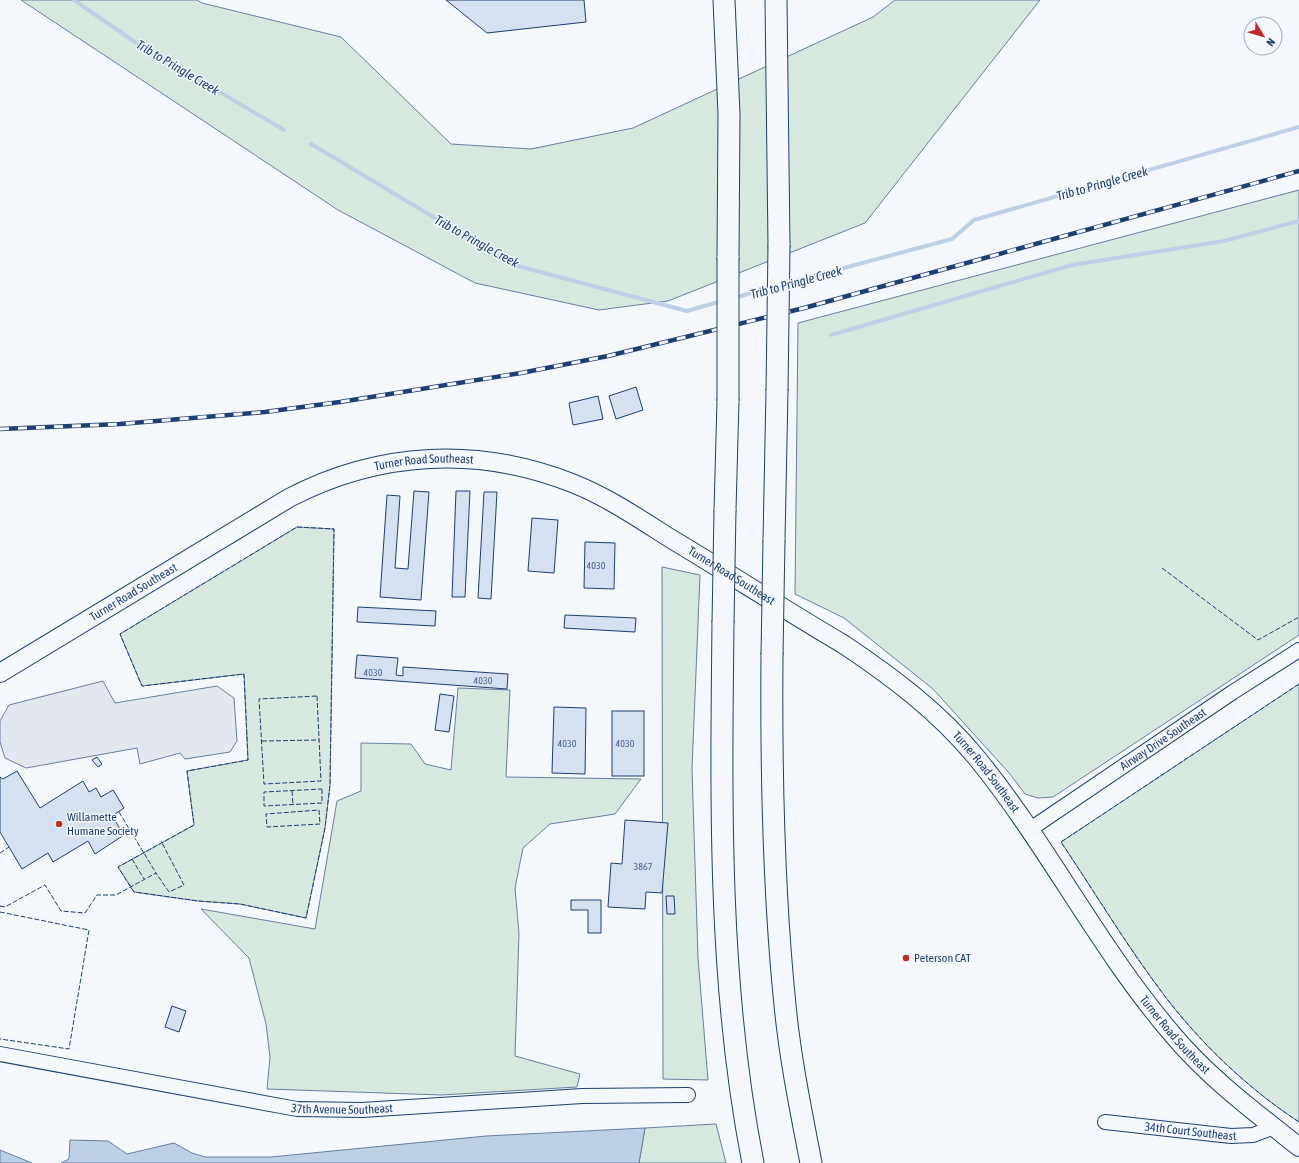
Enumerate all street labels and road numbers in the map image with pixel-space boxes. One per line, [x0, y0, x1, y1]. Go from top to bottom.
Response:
street label: Turner Road Southeast [373, 452, 475, 473]
street label: Turner Road Southeast [685, 544, 778, 608]
street label: Turner Road Southeast [87, 560, 180, 624]
street label: Airway Drive Southeast [1117, 705, 1209, 773]
street label: Turner Road Southeast [950, 728, 1023, 816]
street label: Turner Road Southeast [1137, 993, 1213, 1077]
street label: 37th Avenue Southeast [290, 1101, 394, 1117]
street label: 34th Court Southeast [1144, 1119, 1237, 1143]

